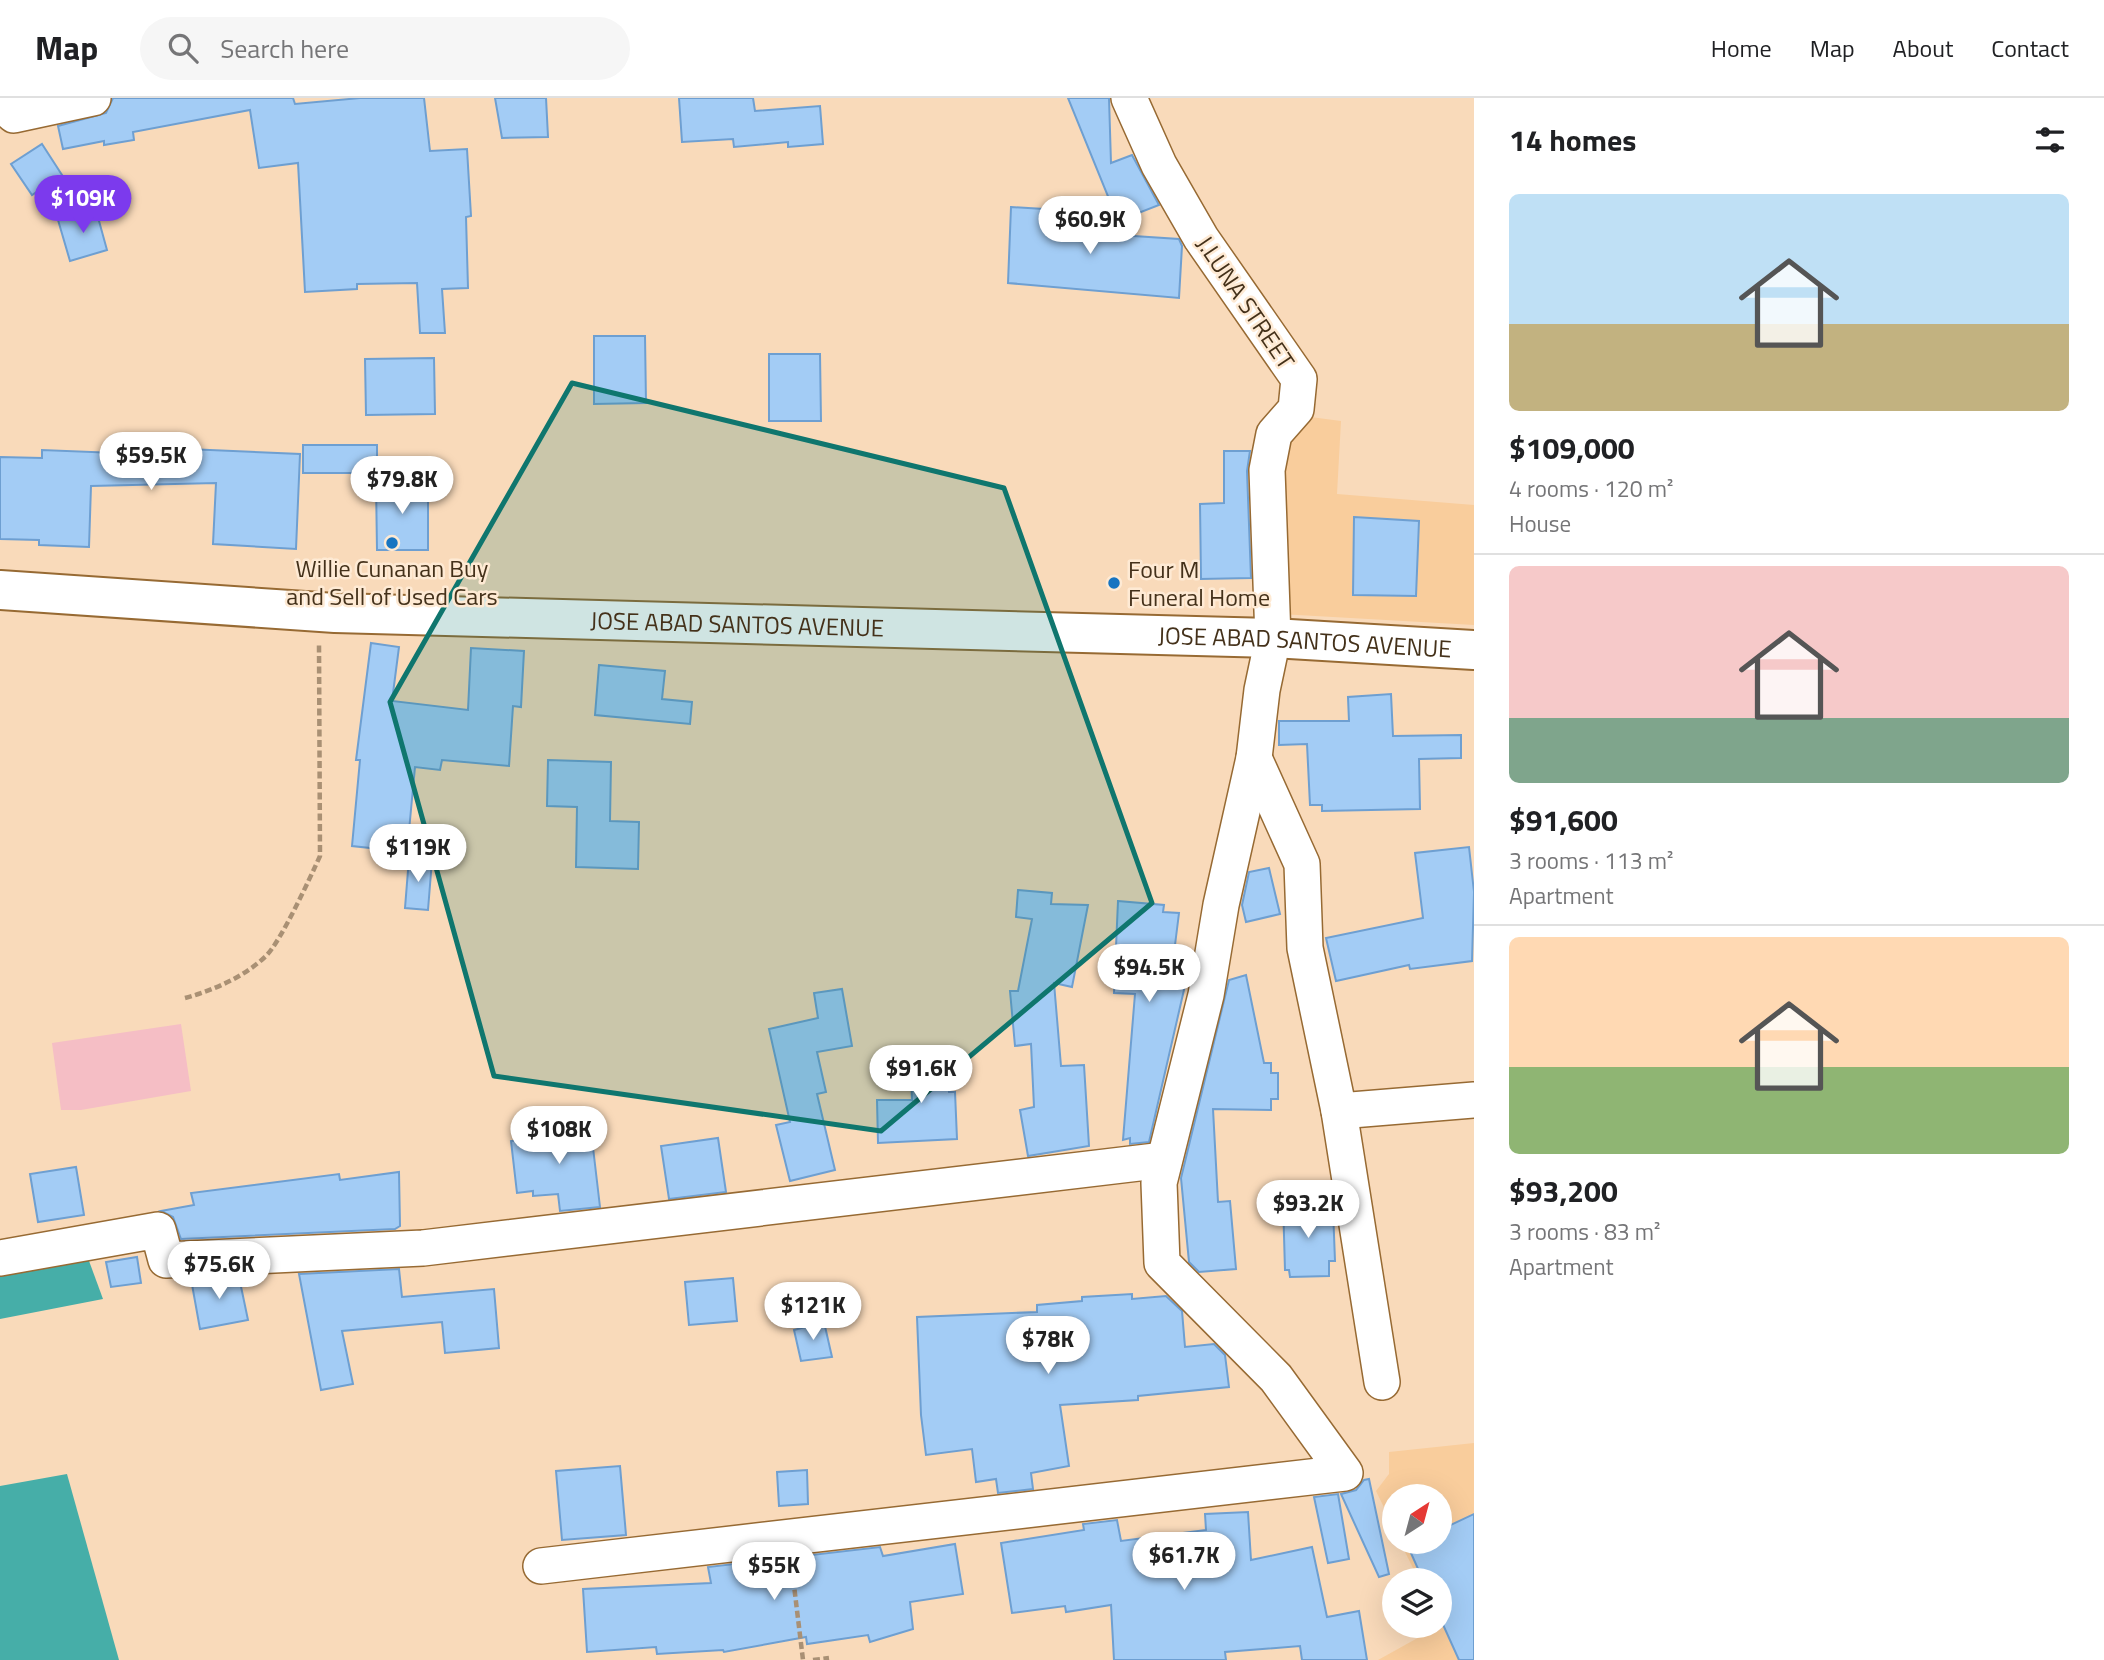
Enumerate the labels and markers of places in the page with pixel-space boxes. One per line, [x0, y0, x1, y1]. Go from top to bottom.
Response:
pin: $109K [34, 176, 132, 235]
pin: $60.9K [1033, 197, 1147, 256]
pin: $59.5K [94, 432, 208, 492]
pin: $79.8K [345, 456, 459, 516]
marker: Willie Cunanan Buy and Sell of Used Cars [384, 535, 400, 551]
place label: Willie Cunanan Buy and Sell of Used Cars [286, 550, 498, 614]
place label: Four M Funeral Home [1128, 551, 1270, 615]
marker: Four M Funeral Home [1106, 575, 1122, 591]
pin: $119K [369, 824, 467, 884]
pin: $94.5K [1092, 944, 1206, 1004]
pin: $91.6K [864, 1046, 978, 1105]
pin: $108K [510, 1107, 608, 1166]
pin: $93.2K [1251, 1180, 1365, 1240]
pin: $75.6K [162, 1242, 276, 1301]
pin: $121K [764, 1282, 862, 1342]
pin: $78K [1007, 1316, 1089, 1376]
pin: $61.7K [1127, 1532, 1241, 1592]
pin: $55K [733, 1542, 815, 1602]

